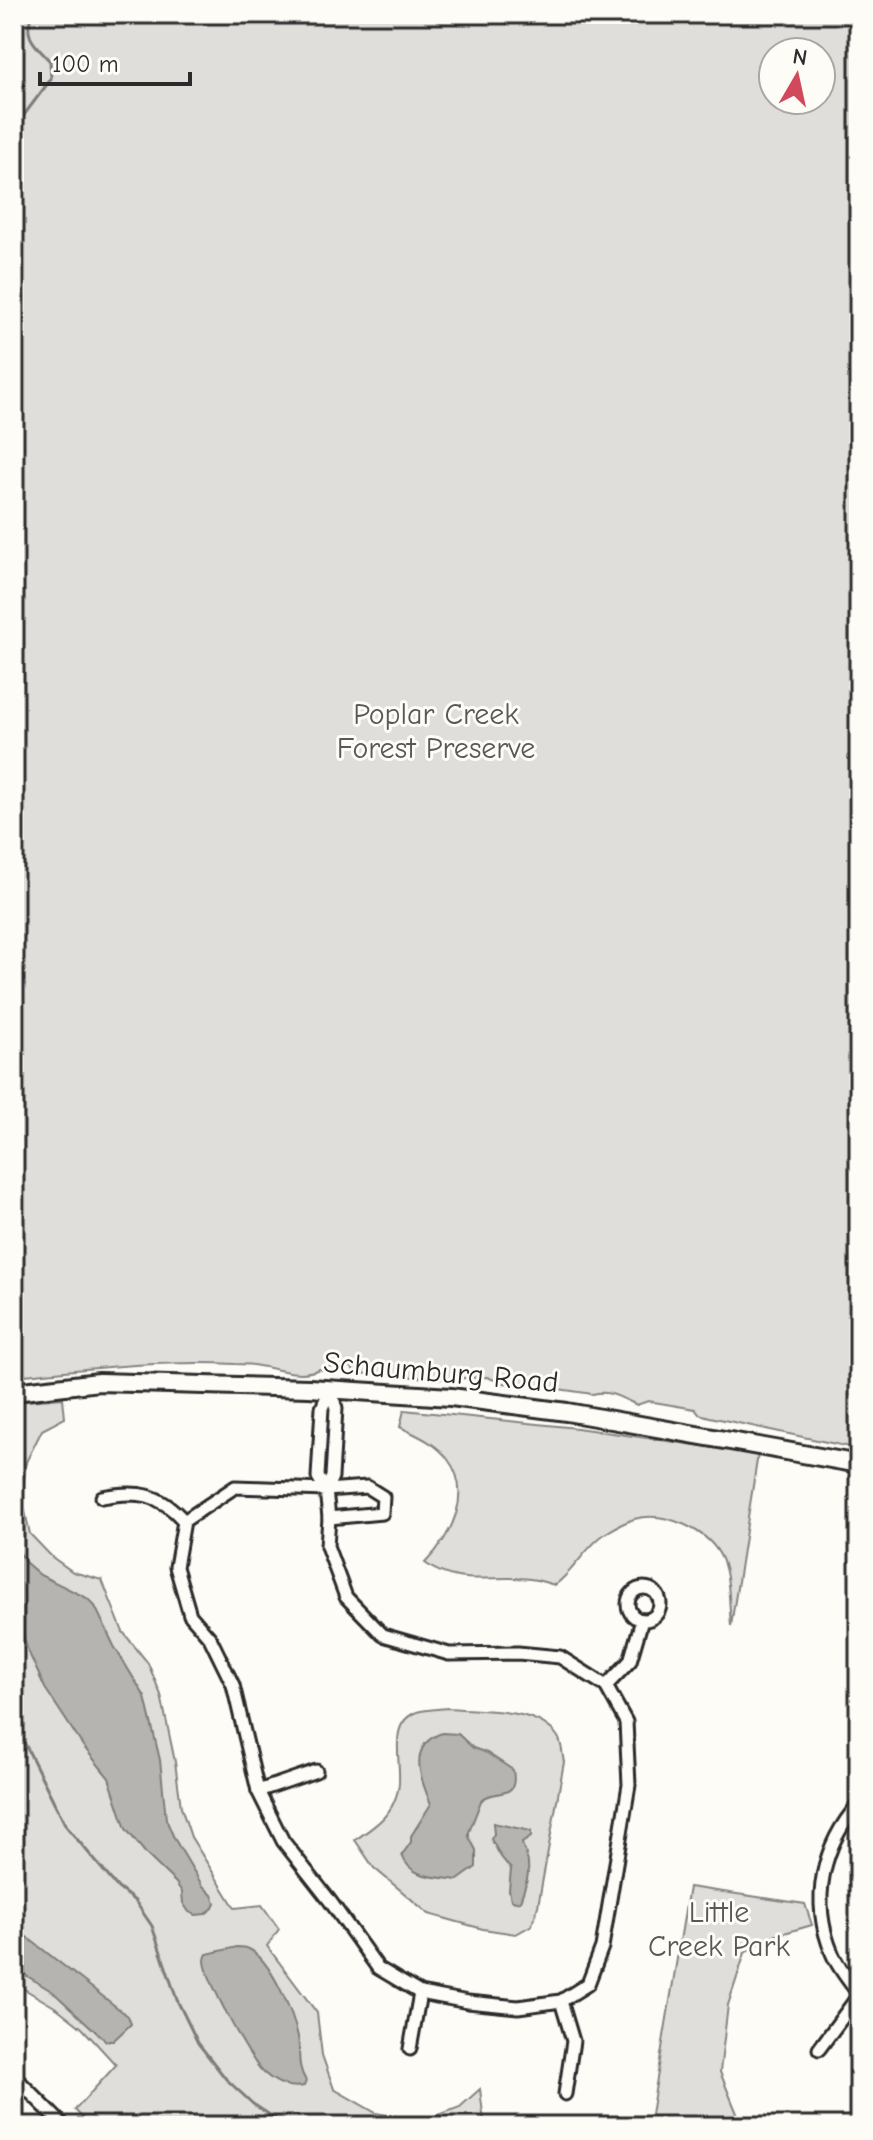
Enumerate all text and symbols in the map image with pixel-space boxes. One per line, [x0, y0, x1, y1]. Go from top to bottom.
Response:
scale bar [40, 36, 190, 86]
north arrow [757, 36, 837, 116]
text: N [791, 43, 809, 71]
text: 100 m [52, 50, 119, 78]
park label: Poplar Creek Forest Preserve [337, 697, 535, 766]
street label: Schaumburg Road [322, 1345, 560, 1400]
park label: Little Creek Park [648, 1895, 790, 1964]

